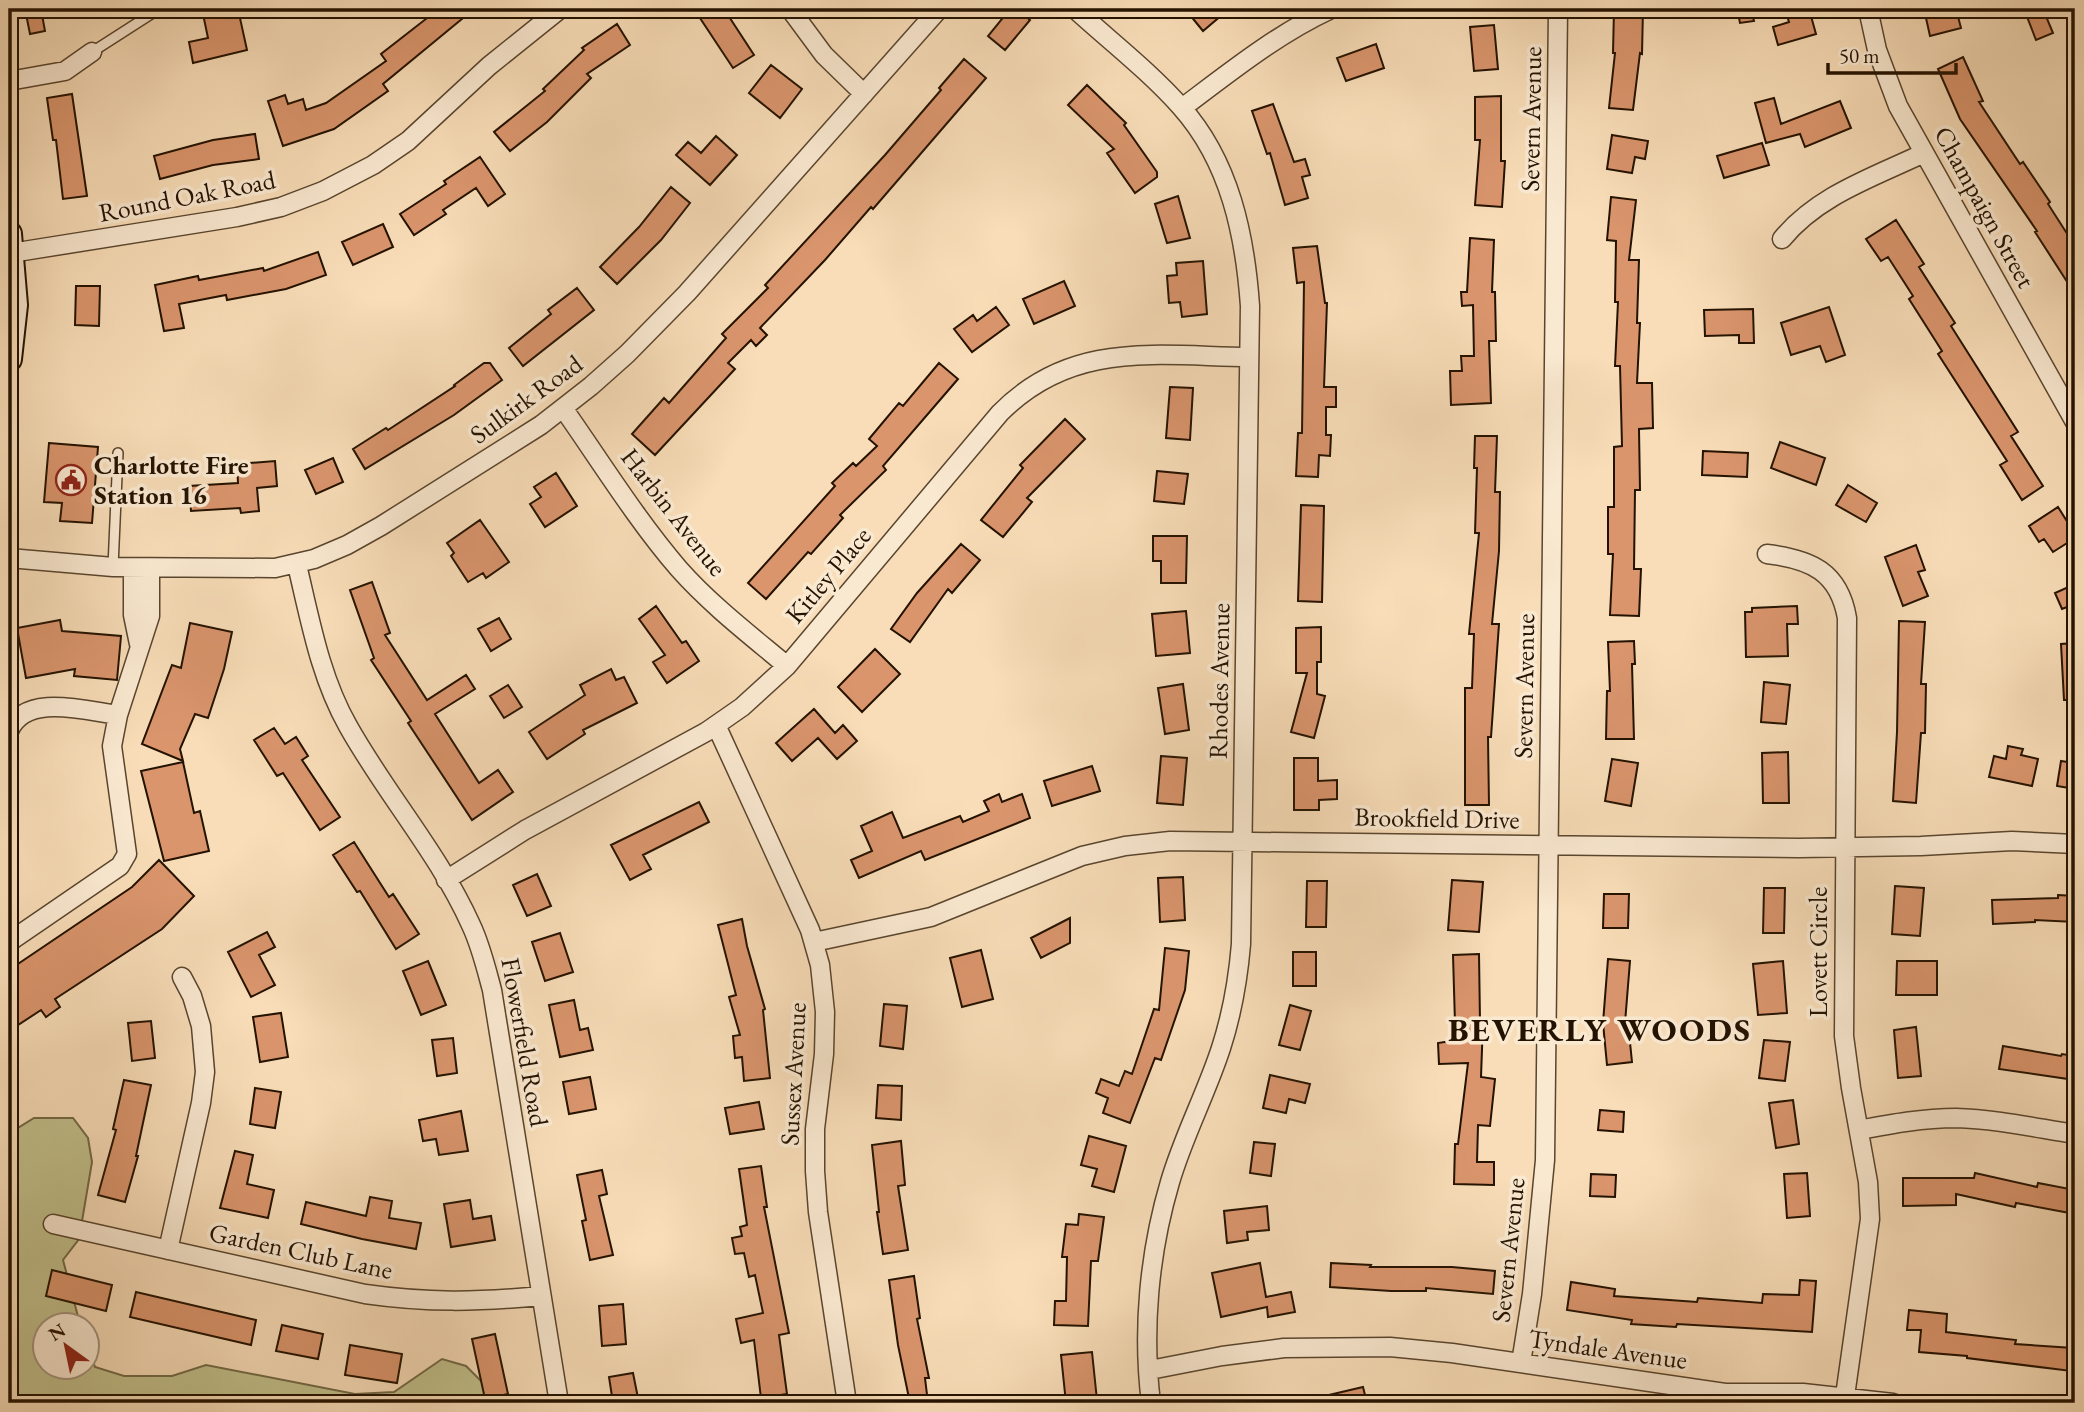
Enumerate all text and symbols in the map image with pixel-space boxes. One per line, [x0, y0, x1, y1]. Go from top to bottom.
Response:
scale bar [1828, 32, 1956, 76]
text: 50 m [1839, 42, 1880, 69]
street label: Severn Avenue [1513, 46, 1549, 192]
street label: Champaign Street [1927, 120, 2043, 294]
street label: Round Oak Road [96, 162, 279, 230]
street label: Sulkirk Road [463, 346, 590, 451]
street label: Harbin Avenue [613, 441, 735, 583]
place label: Charlotte Fire Station 16 [94, 448, 249, 512]
public building icon: Charlotte Fire Station 16 [54, 463, 88, 497]
street label: Kitley Place [778, 519, 878, 631]
street label: Rhodes Avenue [1201, 603, 1237, 759]
street label: Severn Avenue [1506, 613, 1542, 759]
street label: Brookfield Drive [1354, 800, 1520, 836]
street label: Lovett Circle [1801, 887, 1835, 1017]
street label: Flowerfield Road [493, 955, 557, 1130]
street label: Sussex Avenue [772, 1002, 814, 1146]
district label: BEVERLY WOODS [1448, 1008, 1752, 1051]
street label: Severn Avenue [1483, 1176, 1533, 1324]
street label: Garden Club Lane [206, 1215, 396, 1287]
north arrow [32, 1310, 102, 1380]
text: N [44, 1317, 71, 1347]
street label: Tyndale Avenue [1527, 1321, 1689, 1377]

